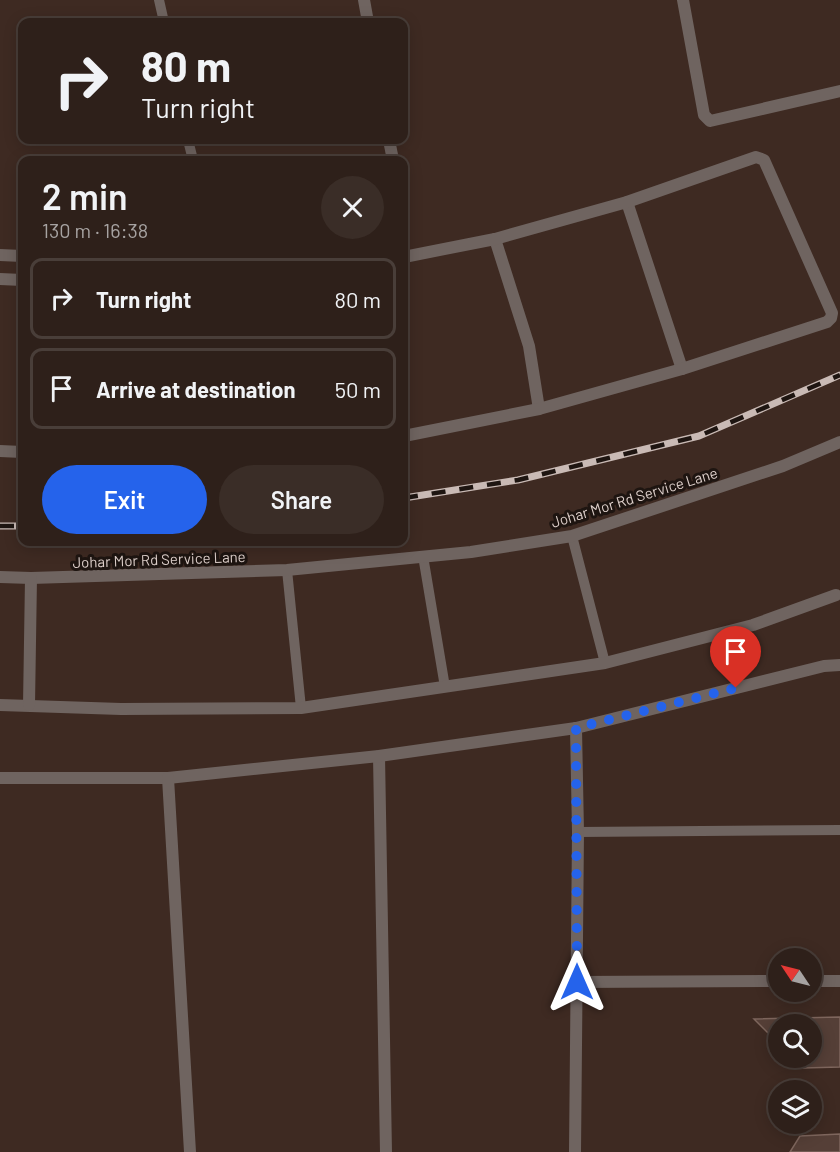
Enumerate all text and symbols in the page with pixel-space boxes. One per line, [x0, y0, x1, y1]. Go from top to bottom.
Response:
text: 80 m [141, 40, 231, 90]
icon: right [42, 42, 120, 120]
text: Turn right [141, 91, 255, 123]
text: 2 min [42, 174, 128, 217]
button: close [321, 176, 384, 239]
text: 130 m · 16:38 [42, 218, 148, 242]
icon: right [45, 282, 78, 315]
text: Turn right [96, 286, 191, 312]
text: 80 m [335, 286, 381, 312]
icon: arrive [45, 372, 78, 405]
text: Arrive at destination [96, 376, 295, 402]
text: 50 m [335, 376, 381, 402]
street label: Johar Mor Rd Service Lane [549, 463, 719, 531]
button: Exit [42, 465, 207, 534]
button: Share [219, 465, 384, 534]
street label: Johar Mor Rd Service Lane [72, 547, 246, 571]
pin [710, 626, 761, 688]
icon: arrive [719, 635, 752, 668]
north arrow [768, 948, 822, 1002]
map controls [768, 948, 822, 1134]
position arrow [545, 950, 609, 1014]
button: search [768, 1014, 822, 1068]
button: layers [768, 1080, 822, 1134]

